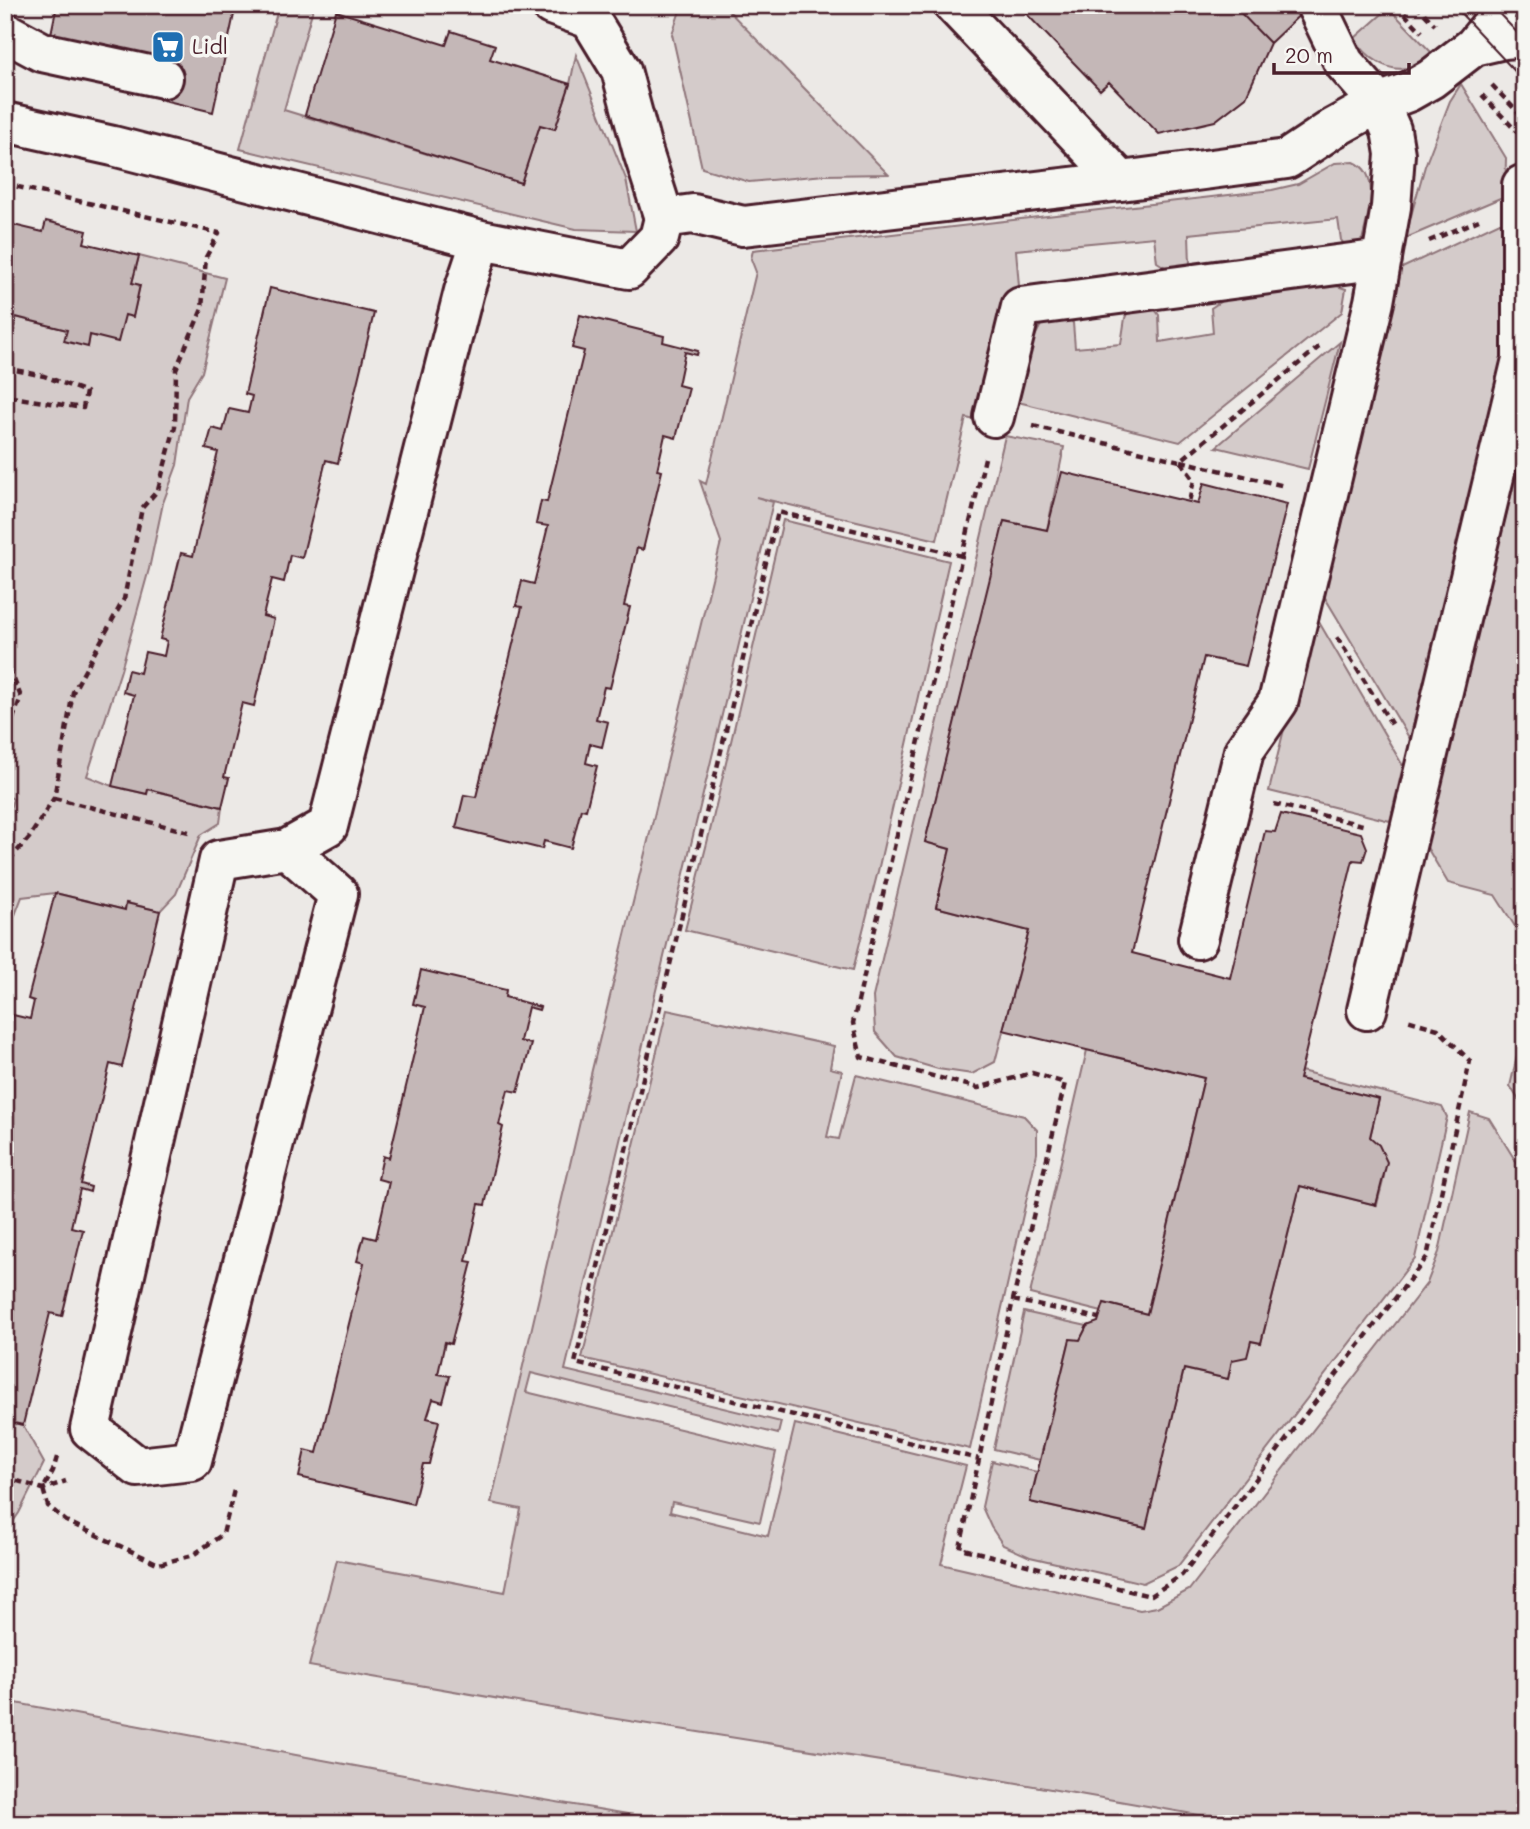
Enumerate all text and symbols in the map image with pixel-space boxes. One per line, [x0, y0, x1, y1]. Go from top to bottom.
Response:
supermarket icon: Lidl [149, 28, 187, 66]
place label: Lidl [192, 32, 228, 59]
scale bar [1274, 32, 1409, 76]
text: 20 m [1285, 41, 1333, 68]

